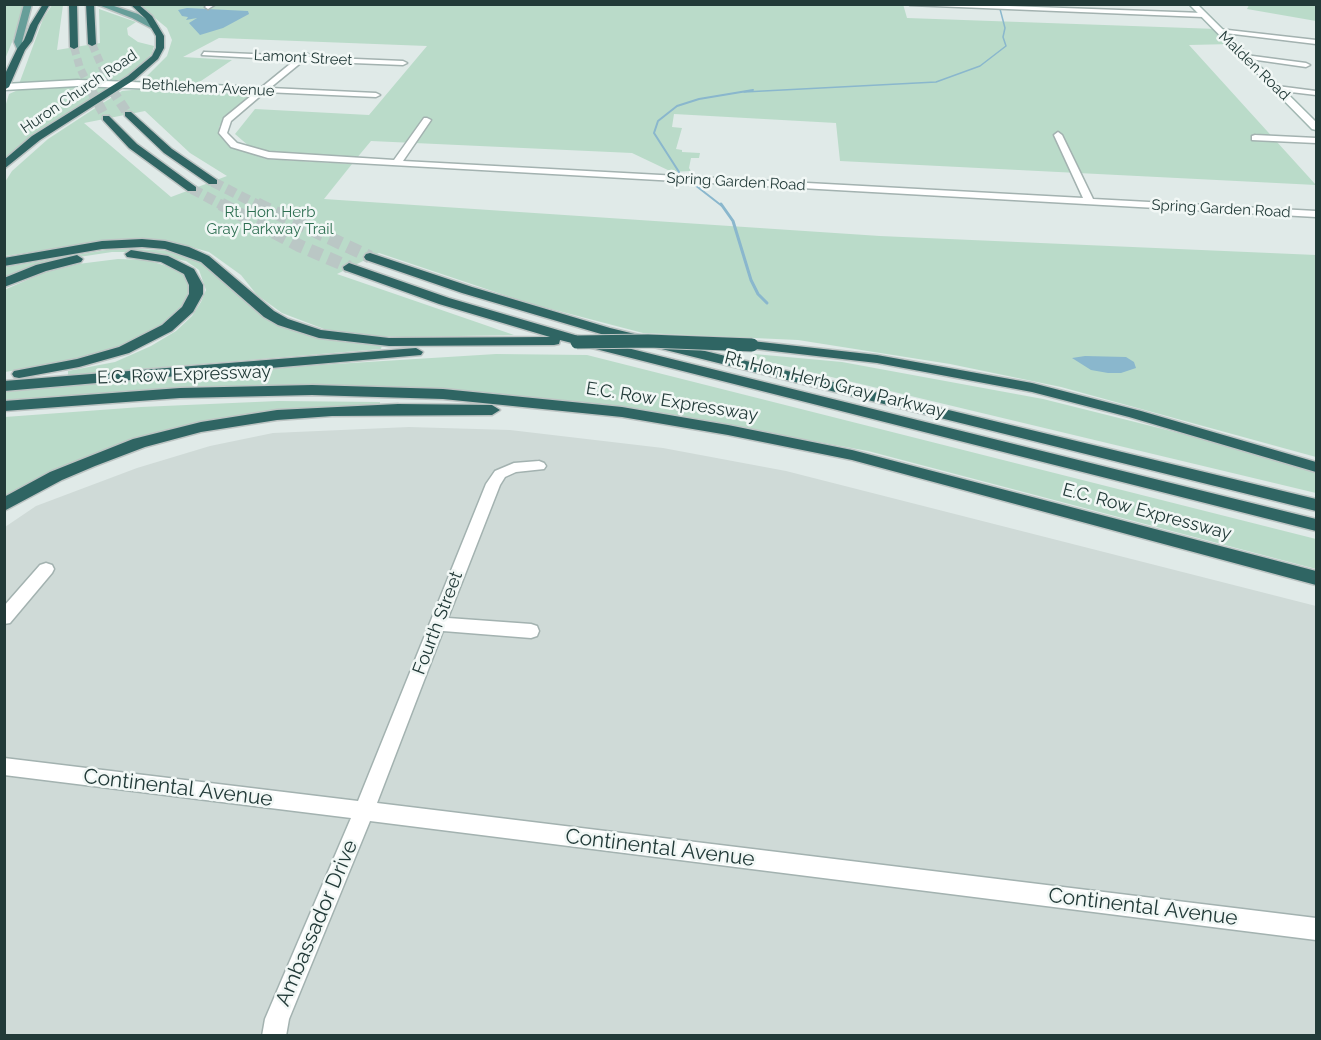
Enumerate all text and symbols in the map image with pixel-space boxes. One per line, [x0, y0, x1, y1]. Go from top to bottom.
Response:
street label: Malden Road [1215, 28, 1293, 104]
street label: Huron Church Road [17, 46, 141, 138]
street label: Lamont Street [253, 46, 353, 70]
street label: Bethlehem Avenue [141, 76, 275, 100]
street label: Spring Garden Road [666, 169, 806, 195]
street label: Spring Garden Road [1151, 196, 1291, 222]
park label: Rt. Hon. Herb Gray Parkway Trail [207, 203, 333, 238]
street label: Rt. Hon. Herb Gray Parkway [722, 347, 948, 423]
street label: E.C. Row Expressway [97, 361, 271, 389]
street label: E.C. Row Expressway [584, 378, 760, 426]
street label: E.C. Row Expressway [1060, 479, 1234, 545]
street label: Fourth Street [408, 568, 468, 678]
street label: Continental Avenue [82, 764, 274, 812]
street label: Continental Avenue [564, 824, 756, 872]
street label: Ambassador Drive [271, 836, 363, 1010]
street label: Continental Avenue [1047, 883, 1239, 931]

